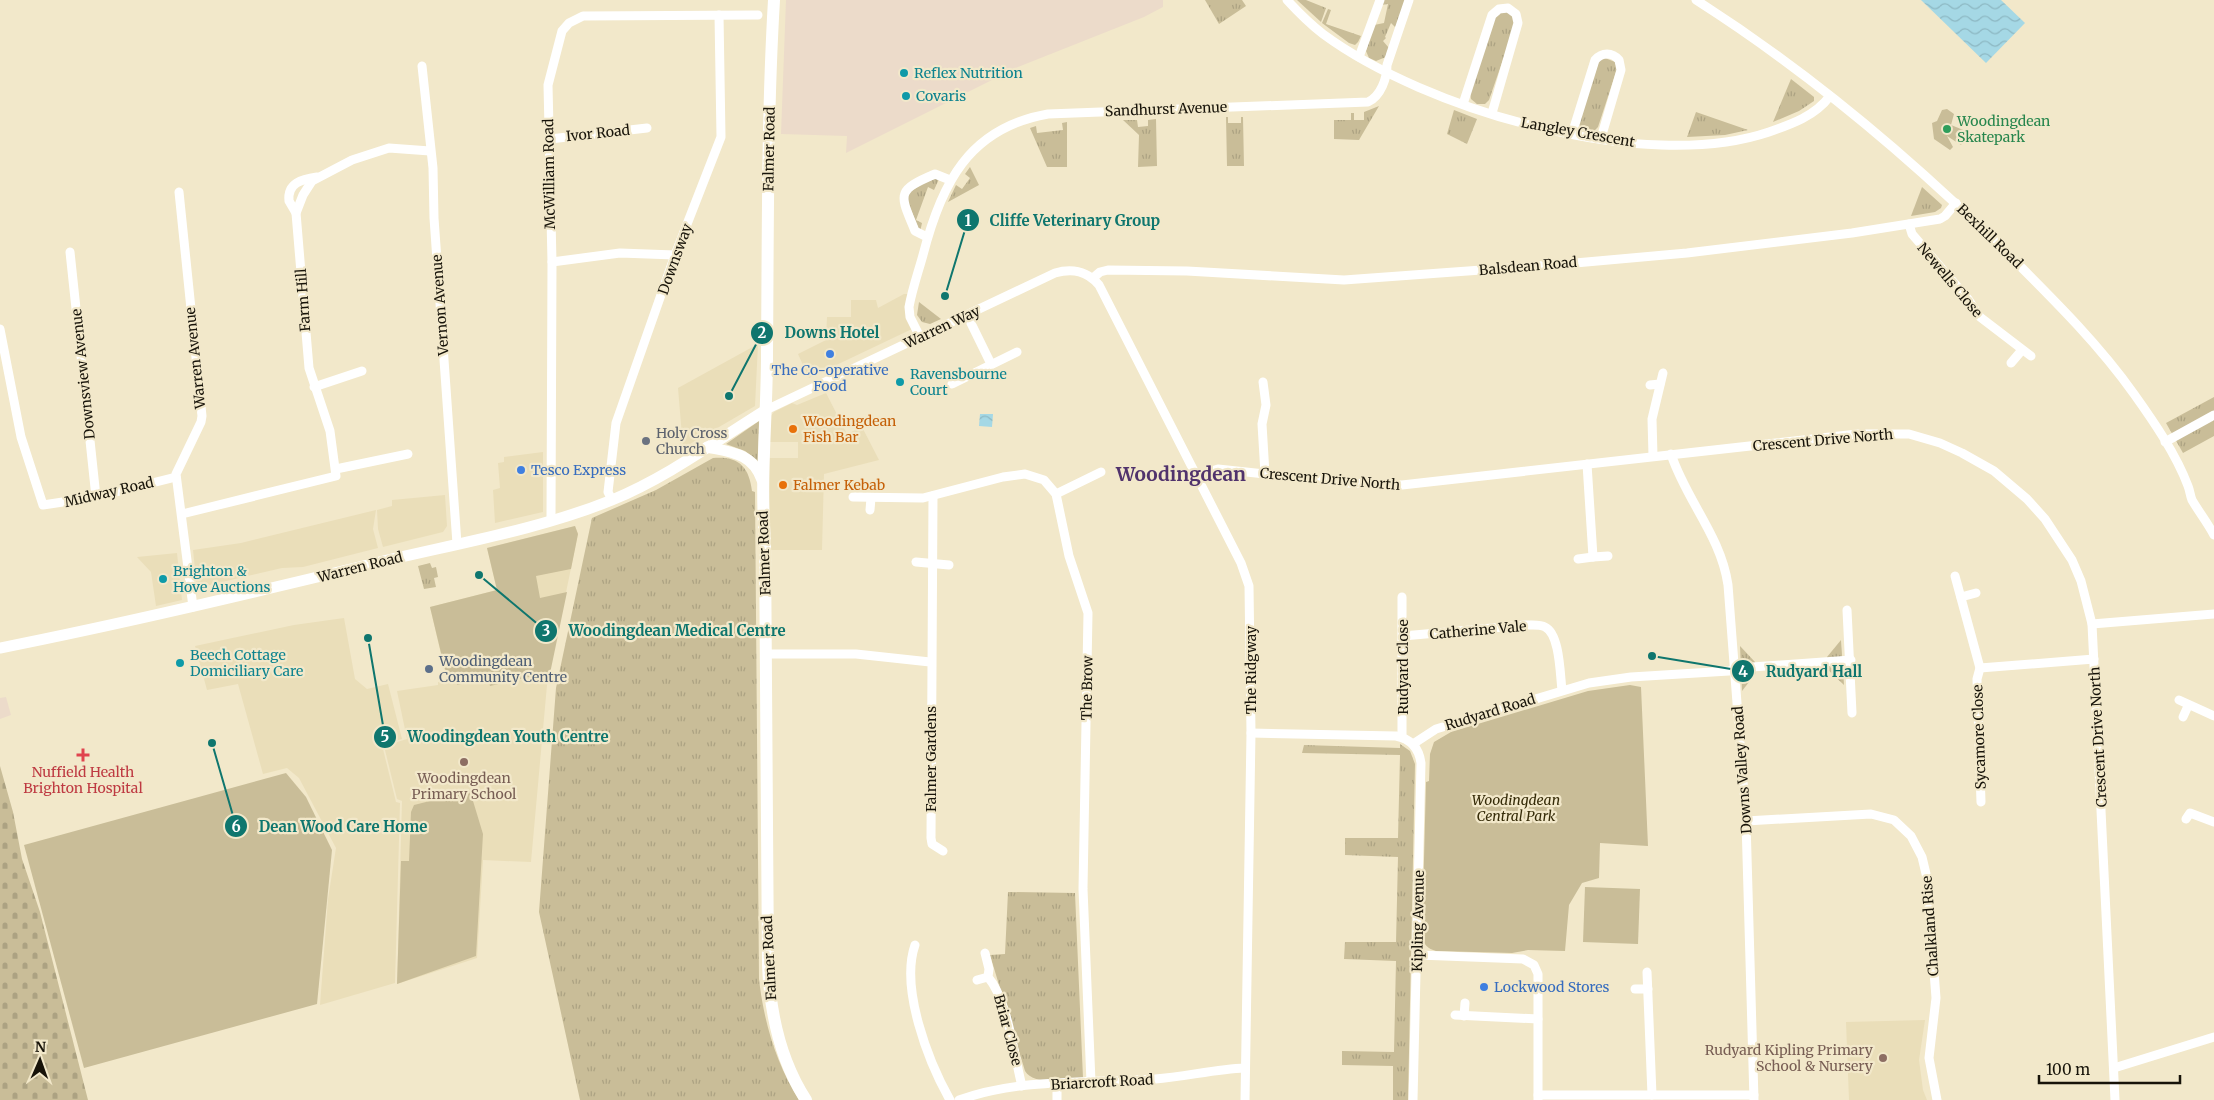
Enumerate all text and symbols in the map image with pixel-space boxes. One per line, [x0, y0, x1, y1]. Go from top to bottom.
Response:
place label: Reflex Nutrition [914, 64, 1023, 82]
marker: Reflex Nutrition [898, 67, 910, 79]
place label: Covaris [916, 87, 966, 105]
marker: Covaris [900, 90, 912, 102]
street label: Sandhurst Avenue [1105, 98, 1227, 120]
street label: Falmer Road [759, 106, 779, 192]
place label: Woodingdean Skatepark [1956, 112, 2050, 146]
street label: Langley Crescent [1520, 113, 1637, 151]
street label: McWilliam Road [539, 118, 559, 229]
street label: Ivor Road [565, 121, 631, 145]
marker: Woodingdean Skatepark [1941, 123, 1953, 135]
street label: Bexhill Road [1953, 200, 2027, 272]
callout: Cliffe Veterinary Group [955, 205, 1170, 235]
text: 1 [965, 211, 972, 230]
text: Cliffe Veterinary Group [990, 211, 1161, 230]
street label: Downsway [654, 220, 696, 297]
street label: Newells Close [1914, 239, 1986, 321]
street label: Balsdean Road [1478, 253, 1578, 279]
street label: Vernon Avenue [427, 254, 453, 357]
street label: Farm Hill [292, 267, 314, 332]
street label: Warren Way [900, 301, 984, 353]
street label: Warren Avenue [181, 306, 209, 411]
street label: Downsview Avenue [67, 308, 99, 440]
callout: Downs Hotel [750, 318, 890, 348]
text: 2 [758, 323, 767, 342]
text: Downs Hotel [785, 323, 880, 342]
marker: The Co-operative Food [824, 348, 836, 360]
place label: The Co-operative Food [771, 361, 889, 395]
place label: Ravensbourne Court [910, 365, 1007, 399]
marker: Ravensbourne Court [894, 376, 906, 388]
place label: Woodingdean Fish Bar [802, 412, 896, 446]
marker: Woodingdean Fish Bar [787, 423, 799, 435]
place label: Holy Cross Church [656, 424, 728, 458]
street label: Crescent Drive North [1752, 425, 1894, 455]
marker: Holy Cross Church [640, 435, 652, 447]
place label: Tesco Express [531, 461, 626, 479]
district label: Woodingdean [1115, 462, 1246, 486]
marker: Tesco Express [515, 464, 527, 476]
street label: Crescent Drive North [1259, 464, 1401, 494]
street label: Midway Road [63, 473, 156, 511]
place label: Falmer Kebab [793, 476, 885, 494]
marker: Falmer Kebab [777, 479, 789, 491]
street label: Falmer Road [754, 510, 774, 596]
street label: Warren Road [315, 548, 405, 587]
place label: Brighton & Hove Auctions [173, 562, 270, 596]
marker: Brighton & Hove Auctions [157, 573, 169, 585]
callout: Woodingdean Medical Centre [533, 616, 795, 646]
street label: Catherine Vale [1429, 617, 1527, 643]
street label: Rudyard Close [1394, 619, 1412, 715]
text: 3 [542, 621, 550, 640]
text: Woodingdean Medical Centre [567, 621, 786, 640]
street label: The Ridgway [1242, 625, 1260, 714]
place label: Beech Cottage Domiciliary Care [190, 646, 303, 680]
place label: Woodingdean Community Centre [438, 652, 567, 686]
street label: The Brow [1077, 655, 1097, 721]
callout: Rudyard Hall [1730, 656, 1872, 686]
marker: Beech Cottage Domiciliary Care [174, 657, 186, 669]
text: 4 [1738, 662, 1748, 681]
text: Rudyard Hall [1766, 662, 1862, 681]
marker: Woodingdean Community Centre [423, 663, 435, 675]
street label: Crescent Drive North [2085, 666, 2111, 808]
street label: Sycamore Close [1968, 684, 1990, 790]
street label: Rudyard Road [1443, 690, 1538, 734]
street label: Downs Valley Road [1729, 705, 1755, 835]
street label: Falmer Gardens [922, 706, 940, 812]
callout: Woodingdean Youth Centre [373, 722, 619, 752]
text: 5 [381, 727, 389, 746]
text: Woodingdean Youth Centre [406, 727, 609, 746]
marker: Nuffield Health Brighton Hospital [76, 748, 90, 762]
marker: Woodingdean Primary School [458, 756, 470, 768]
place label: Nuffield Health Brighton Hospital [23, 763, 143, 797]
place label: Woodingdean Primary School [412, 769, 517, 803]
park label: Woodingdean Central Park [1472, 791, 1560, 825]
callout: Dean Wood Care Home [224, 811, 438, 841]
text: 6 [231, 817, 241, 836]
text: Dean Wood Care Home [259, 817, 427, 836]
street label: Kipling Avenue [1408, 870, 1428, 972]
street label: Chalkland Rise [1918, 875, 1942, 977]
street label: Falmer Road [758, 915, 780, 1001]
place label: Lockwood Stores [1494, 978, 1610, 996]
marker: Lockwood Stores [1478, 981, 1490, 993]
street label: Briar Close [990, 992, 1026, 1068]
north arrow [15, 1035, 65, 1085]
text: N [35, 1038, 46, 1056]
place label: Rudyard Kipling Primary School & Nursery [1705, 1041, 1874, 1075]
marker: Rudyard Kipling Primary School & Nursery [1877, 1052, 1889, 1064]
scale bar [2039, 1052, 2180, 1084]
text: 100 m [2046, 1060, 2090, 1079]
street label: Briarcroft Road [1050, 1070, 1154, 1094]

